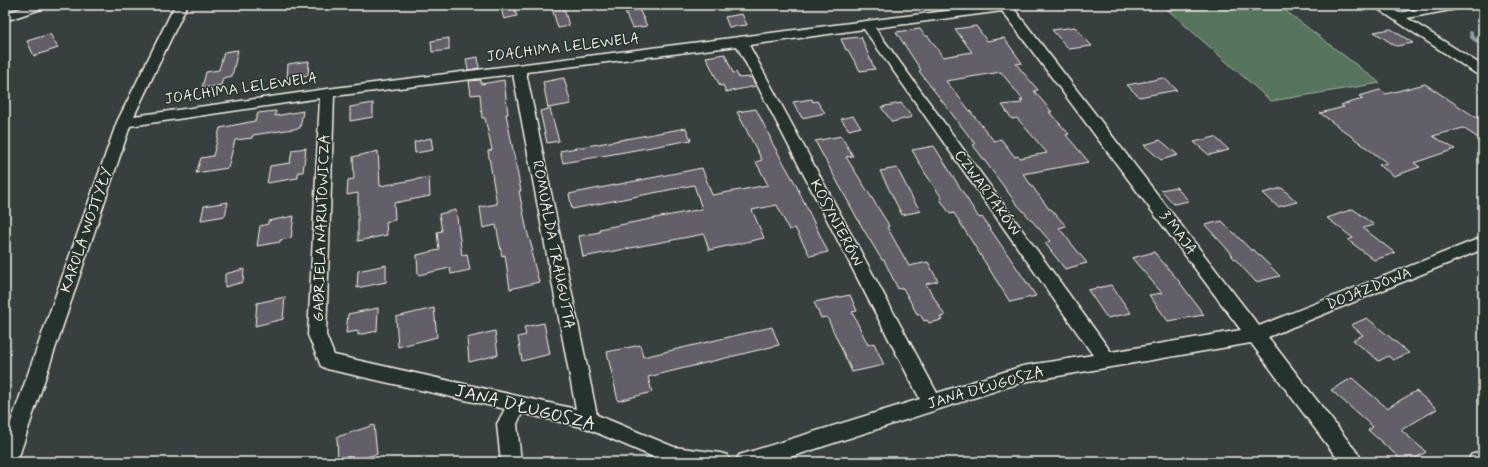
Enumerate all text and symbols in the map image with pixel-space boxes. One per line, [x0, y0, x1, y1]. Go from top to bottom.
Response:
street label: JOACHIMA LELEWELA [485, 29, 641, 67]
street label: JOACHIMA LELEWELA [163, 68, 319, 110]
street label: GABRIELA NARUTOWICZA [309, 134, 335, 322]
street label: CZWARTAKÓW [949, 146, 1025, 240]
street label: ROMUALDA TRAUGUTTA [527, 159, 579, 331]
street label: KAROLA WOJTYŁY [56, 164, 118, 296]
street label: KOSYNIERÓW [805, 176, 867, 270]
street label: 3 MAJA [1155, 207, 1201, 259]
street label: DOJAZDOWA [1324, 263, 1414, 315]
street label: JANA DŁUGOSZA [925, 362, 1047, 414]
street label: JANA DŁUGOSZA [452, 379, 598, 437]

